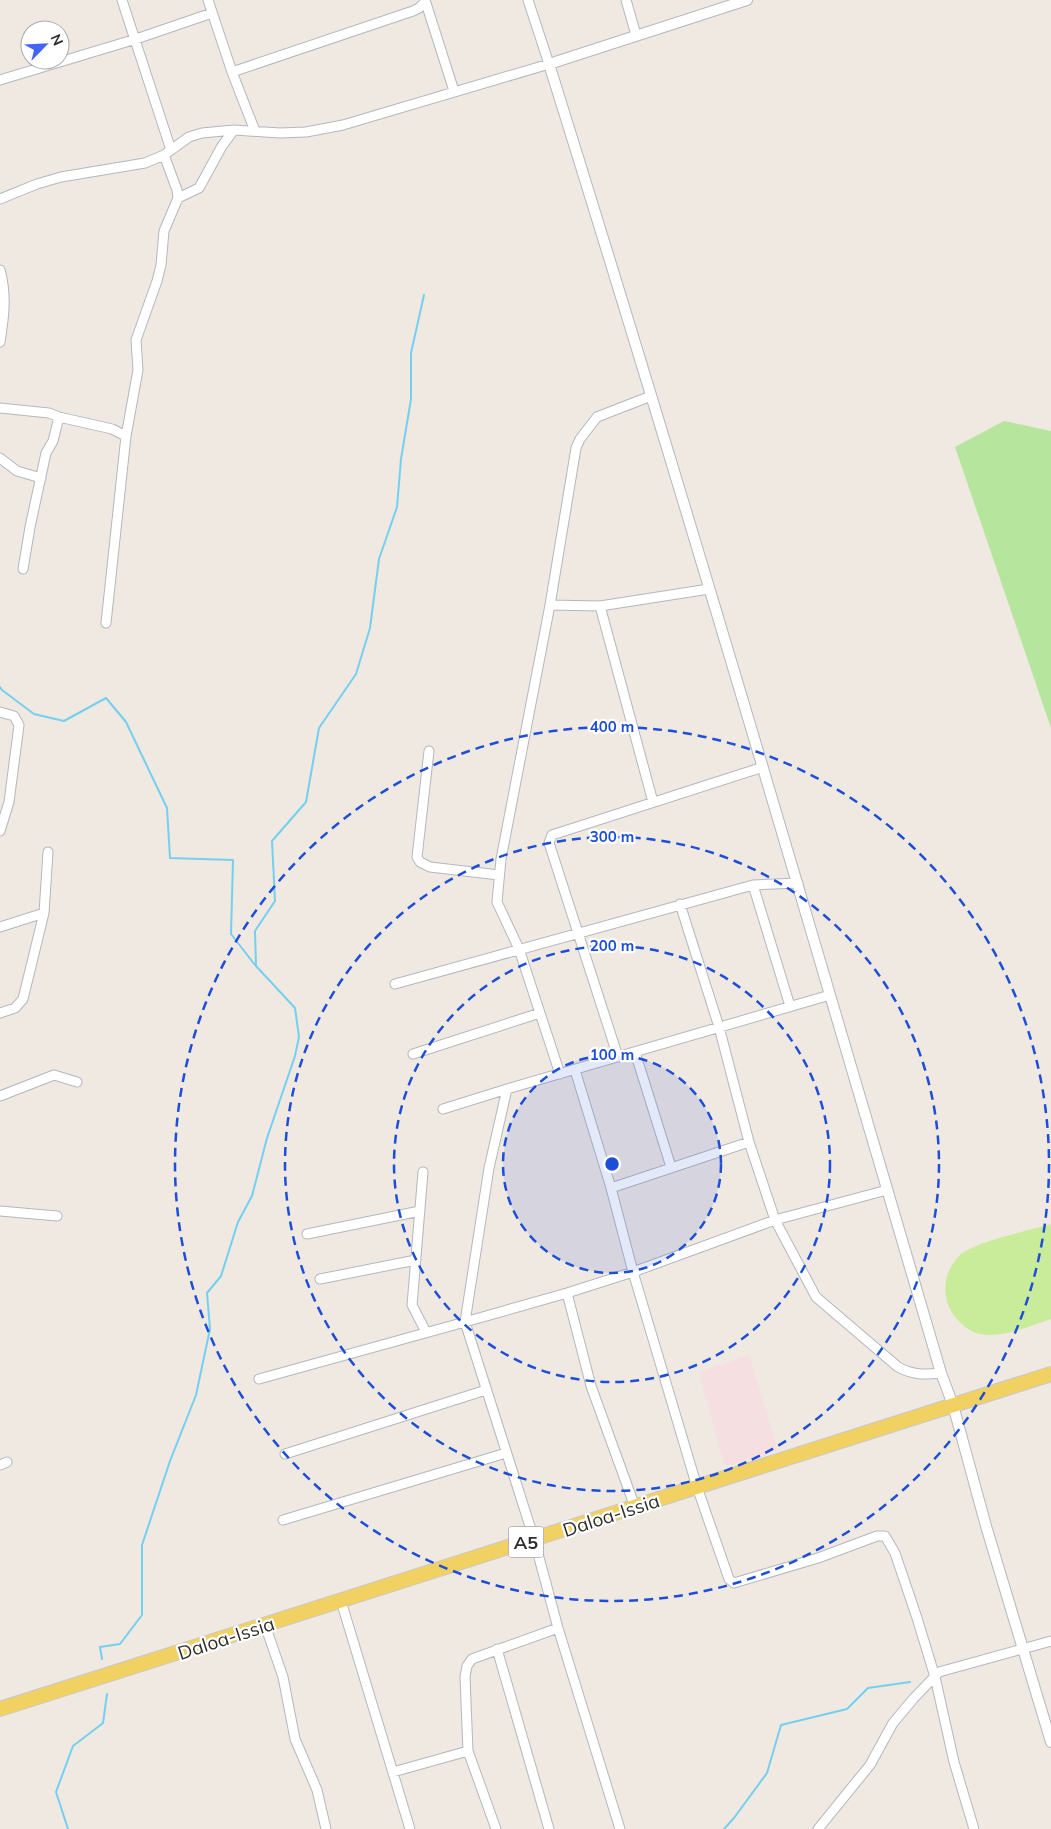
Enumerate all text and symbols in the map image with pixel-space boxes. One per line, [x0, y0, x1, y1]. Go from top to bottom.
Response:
north arrow [20, 20, 70, 70]
text: N [47, 31, 67, 48]
text: 400 m [590, 717, 634, 736]
text: 300 m [590, 827, 634, 846]
text: 200 m [590, 936, 634, 955]
text: 100 m [590, 1045, 634, 1064]
centre of rings [603, 1155, 621, 1173]
street label: Daloa-Issia [560, 1488, 662, 1542]
road number: A5 [508, 1526, 544, 1558]
street label: Daloa-Issia [175, 1611, 277, 1665]

